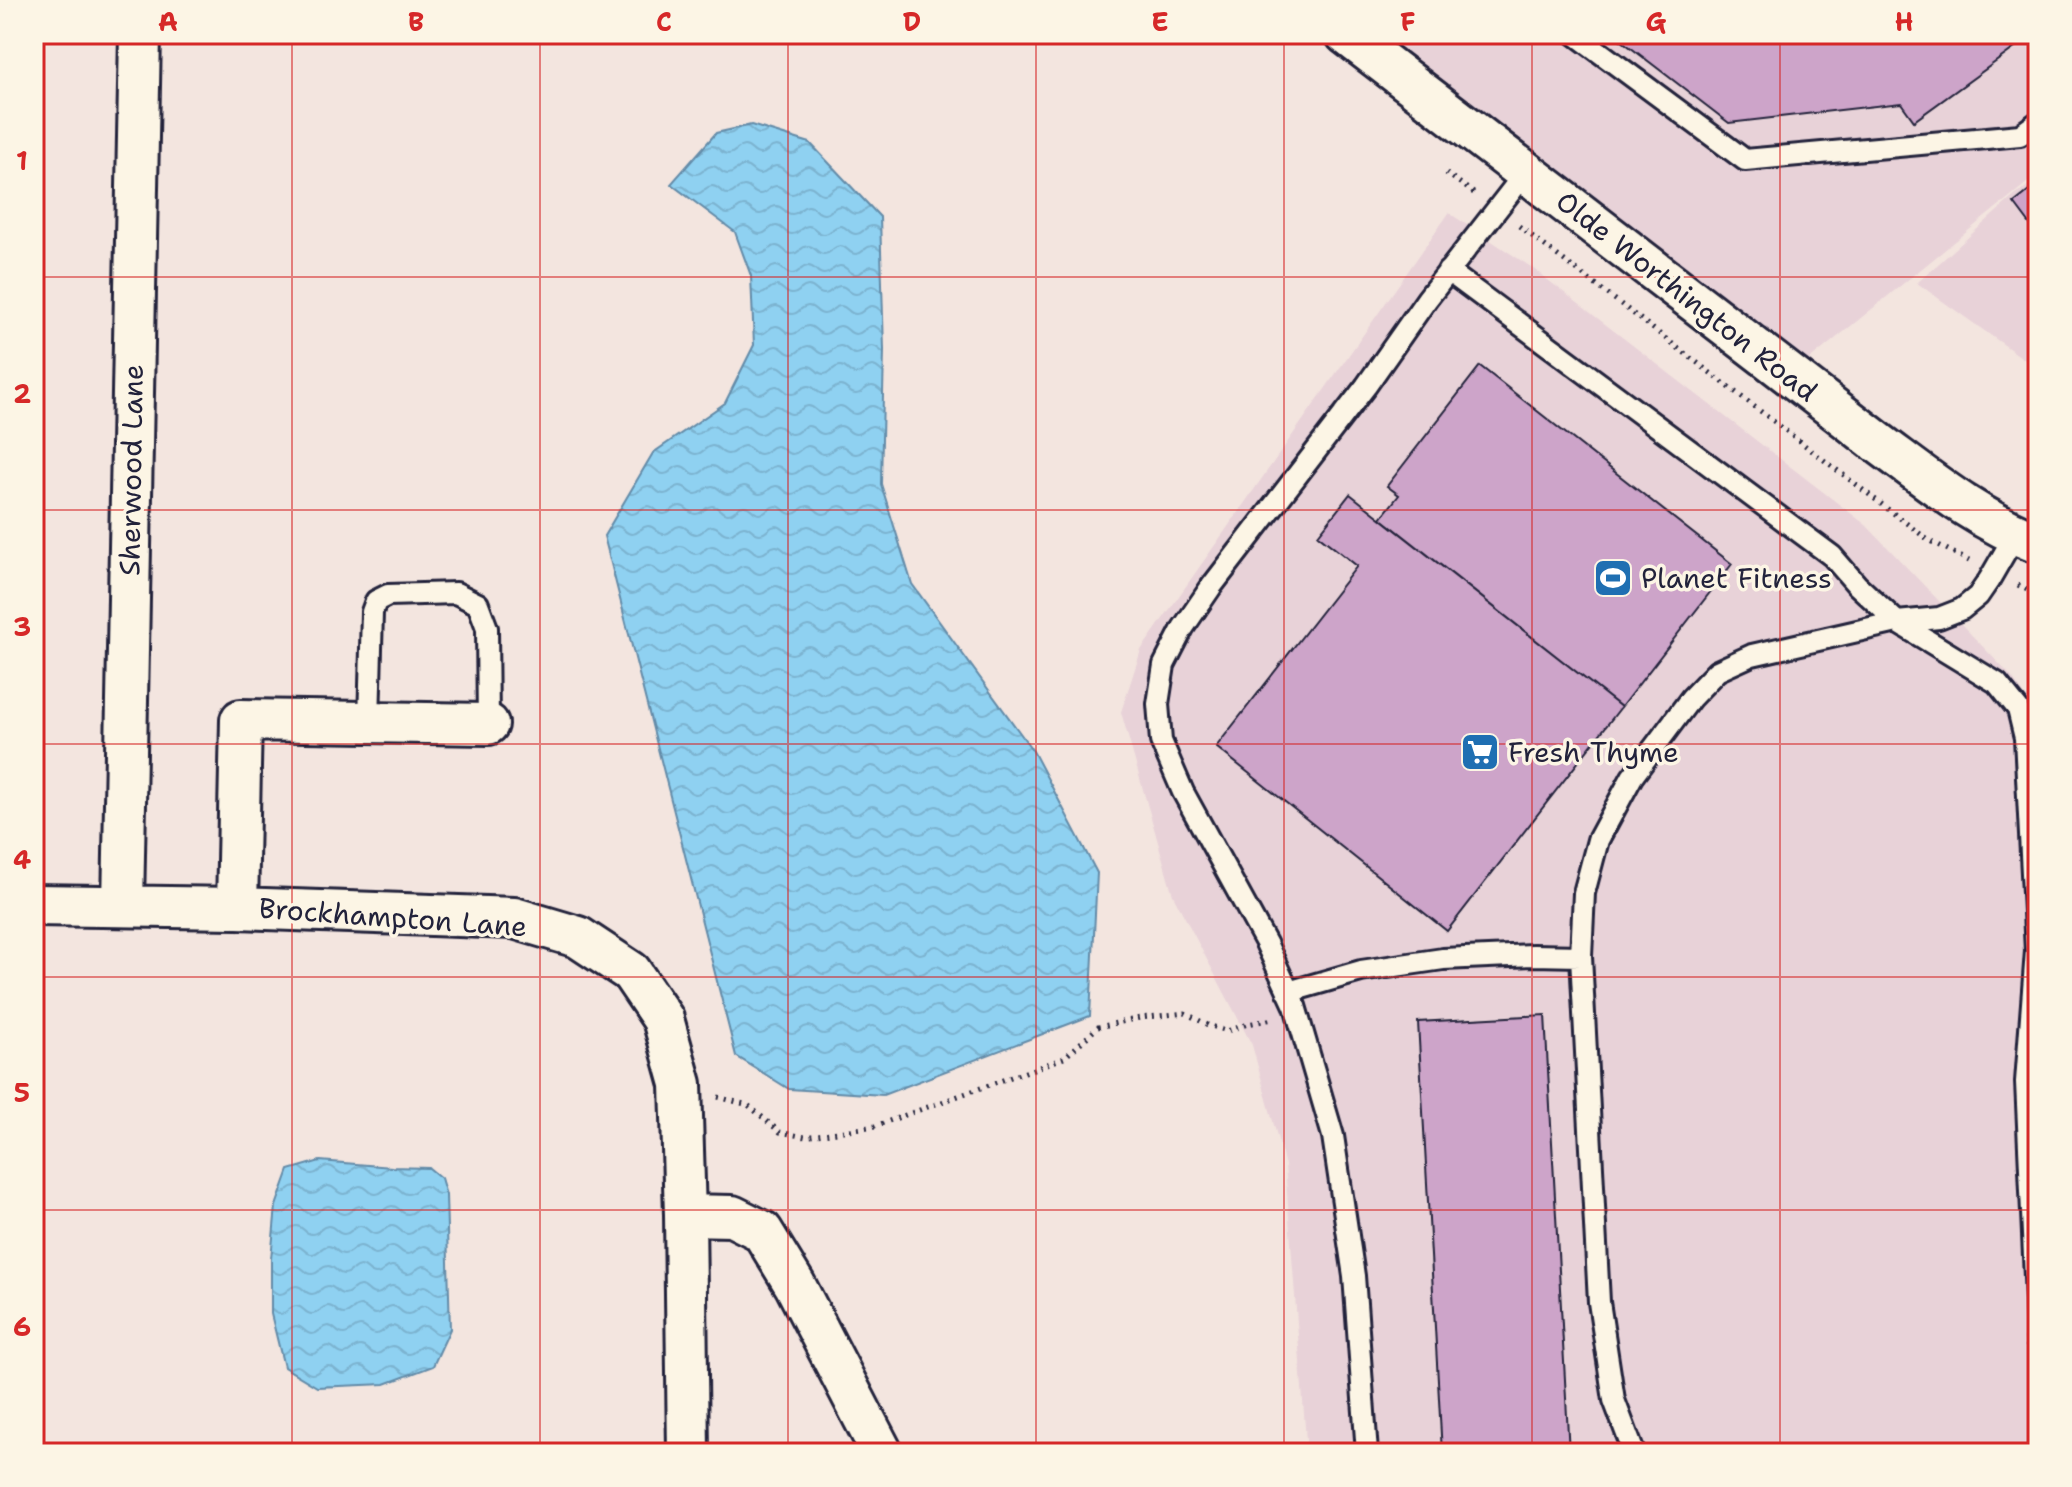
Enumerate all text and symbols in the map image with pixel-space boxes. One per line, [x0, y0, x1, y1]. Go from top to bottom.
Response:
text: A [158, 4, 178, 39]
text: B [408, 4, 424, 39]
text: C [656, 4, 672, 39]
text: D [903, 4, 921, 39]
text: E [1151, 4, 1169, 39]
text: F [1400, 4, 1416, 39]
text: G [1646, 4, 1667, 39]
text: H [1895, 4, 1913, 39]
text: 1 [16, 143, 28, 178]
street label: Olde Worthington Road [1549, 182, 1825, 410]
street label: Sherwood Lane [110, 364, 152, 576]
text: 2 [13, 376, 31, 411]
sports icon: Planet Fitness [1592, 557, 1634, 599]
place label: Planet Fitness [1641, 559, 1832, 597]
text: 3 [13, 609, 31, 644]
supermarket icon: Fresh Thyme [1459, 731, 1501, 773]
place label: Fresh Thyme [1508, 733, 1679, 771]
text: 4 [13, 842, 31, 877]
street label: Brockhampton Lane [258, 889, 528, 945]
text: 5 [14, 1075, 30, 1110]
text: 6 [13, 1309, 31, 1344]

